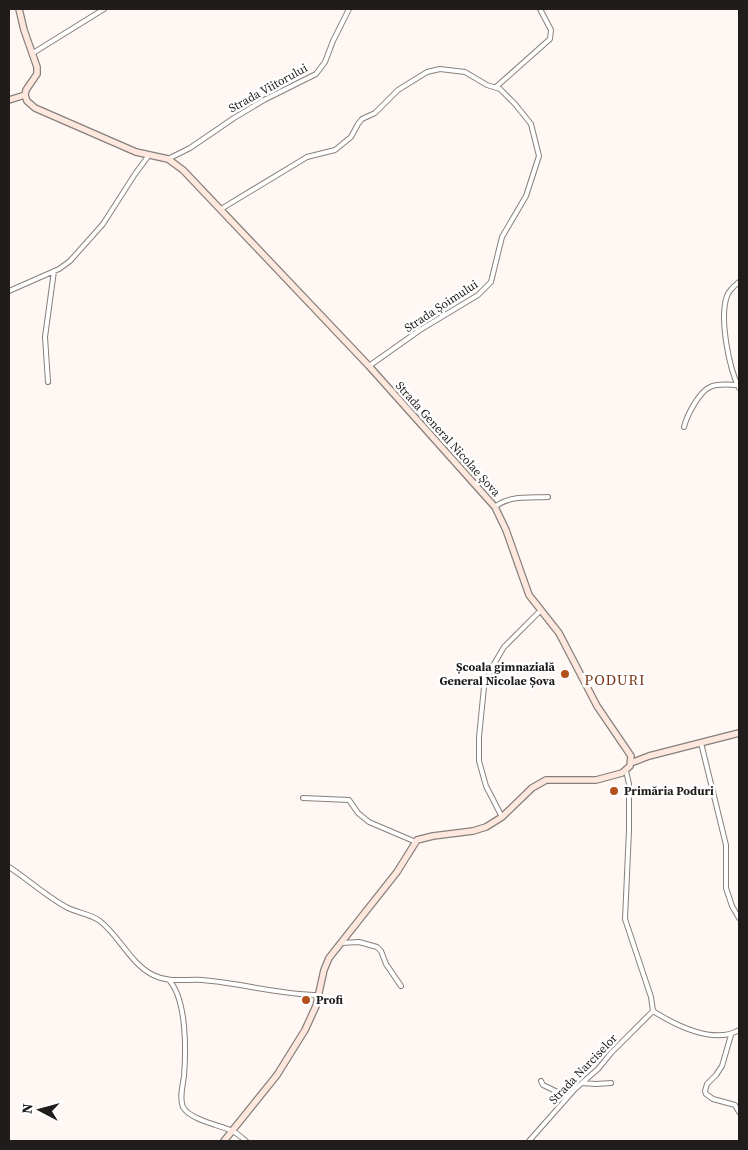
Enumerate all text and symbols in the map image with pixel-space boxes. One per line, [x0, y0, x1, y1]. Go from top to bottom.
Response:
street label: Strada Viitorului [226, 60, 311, 116]
street label: Strada Șoimului [401, 276, 481, 336]
street label: Strada General Nicolae Șova [392, 378, 505, 501]
place label: Școala gimnazială General Nicolae Șova [439, 659, 556, 689]
marker: Școala gimnazială General Nicolae Șova [559, 668, 571, 680]
district label: PODURI [584, 669, 646, 690]
place label: Primăria Poduri [624, 783, 714, 799]
marker: Primăria Poduri [608, 785, 620, 797]
place label: Profi [316, 992, 343, 1008]
marker: Profi [300, 994, 312, 1006]
street label: Strada Narciselor [545, 1030, 621, 1108]
north arrow [15, 1085, 65, 1135]
text: N [17, 1103, 38, 1115]

